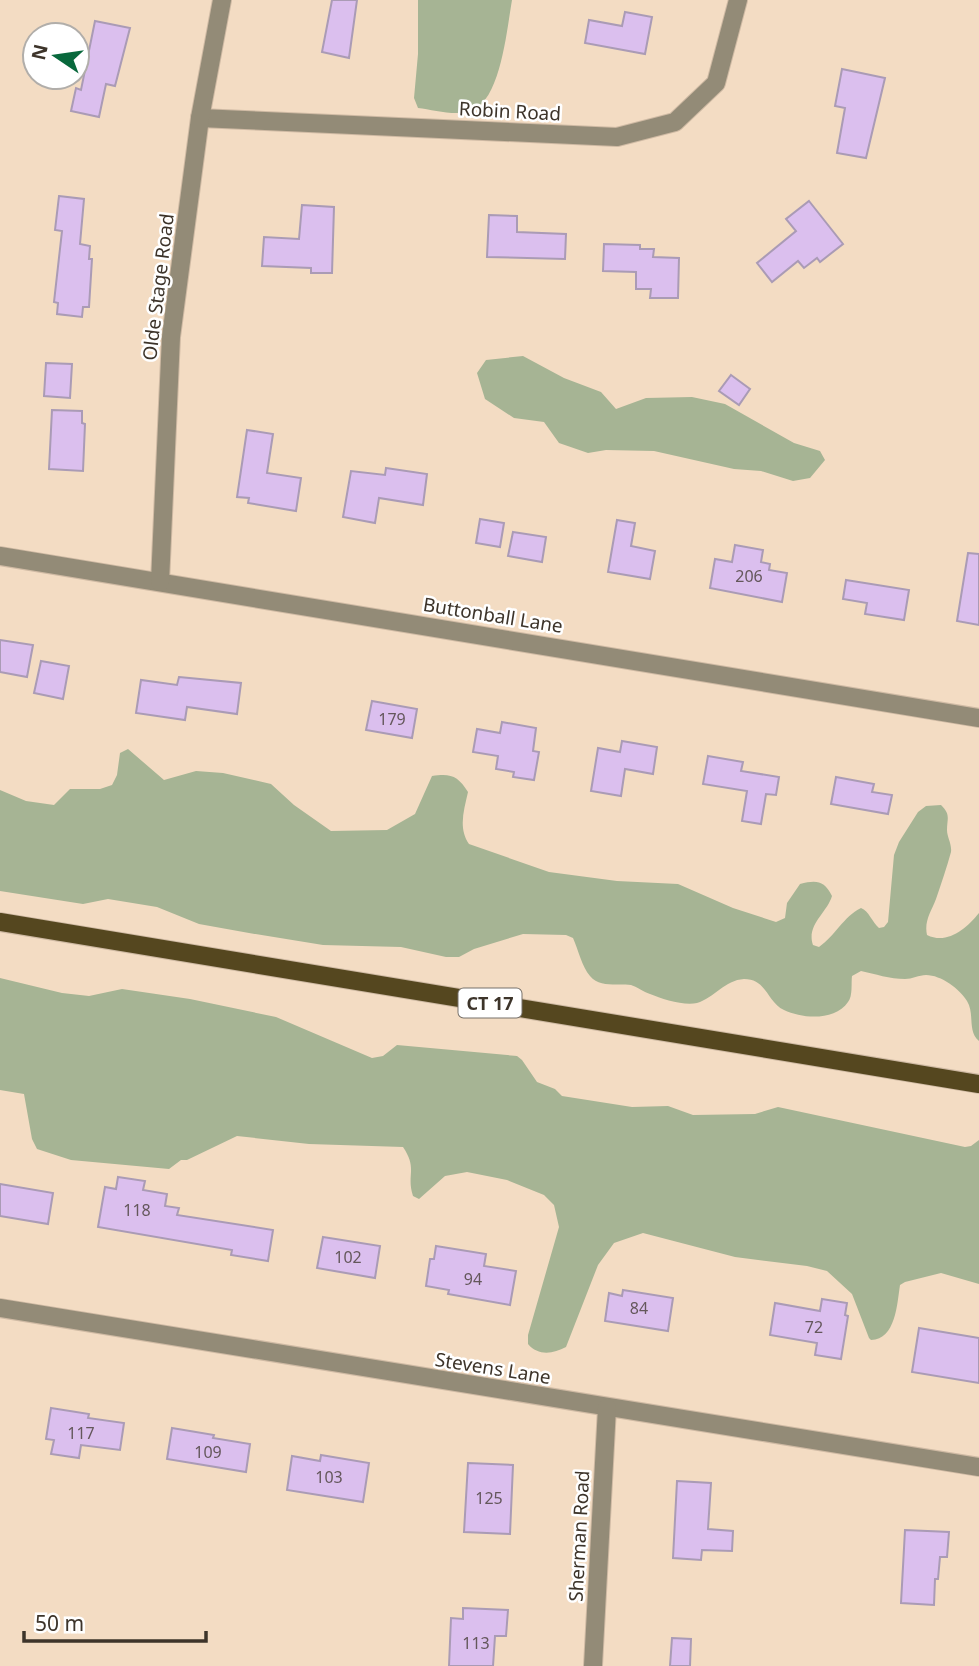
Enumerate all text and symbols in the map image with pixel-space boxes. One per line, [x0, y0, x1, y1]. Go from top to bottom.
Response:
north arrow [21, 21, 91, 91]
text: N [25, 42, 54, 63]
street label: Robin Road [458, 95, 562, 127]
street label: Olde Stage Road [136, 212, 180, 362]
house number: 206 [735, 565, 763, 587]
street label: Buttonball Lane [421, 591, 565, 639]
house number: 179 [378, 708, 406, 730]
road number: CT 17 [458, 988, 522, 1018]
house number: 118 [123, 1199, 151, 1221]
house number: 102 [334, 1246, 362, 1268]
house number: 94 [464, 1268, 482, 1290]
house number: 84 [630, 1297, 648, 1319]
house number: 72 [805, 1316, 823, 1338]
street label: Stevens Lane [433, 1346, 553, 1390]
house number: 117 [67, 1422, 95, 1444]
house number: 109 [194, 1441, 222, 1463]
house number: 103 [315, 1466, 343, 1488]
street label: Sherman Road [563, 1470, 595, 1602]
house number: 125 [475, 1487, 503, 1509]
scale bar [24, 1600, 206, 1644]
text: 50 m [35, 1609, 84, 1637]
house number: 113 [462, 1632, 490, 1654]

